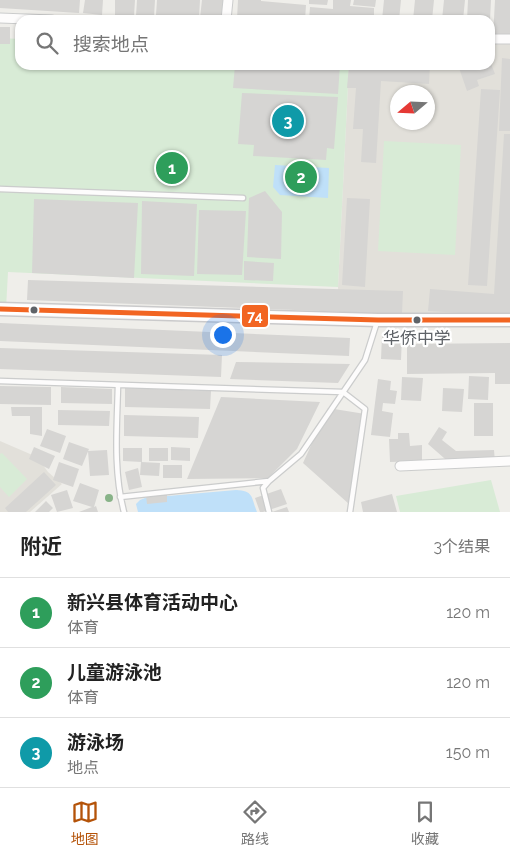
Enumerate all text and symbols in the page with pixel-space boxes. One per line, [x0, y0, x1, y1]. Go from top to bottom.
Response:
search box [15, 15, 495, 70]
icon: search [33, 29, 61, 57]
text: 搜索地点 [73, 33, 149, 55]
north arrow [390, 85, 435, 130]
pin: 3 [272, 102, 304, 140]
pin: 1 [156, 149, 188, 187]
pin: 2 [285, 158, 317, 196]
line badge: 74 [241, 304, 269, 328]
unlabelled marker [29, 305, 39, 315]
text: 74 [247, 308, 263, 324]
marker: 华侨中学 [412, 315, 422, 325]
your location [210, 322, 236, 348]
place label: 华侨中学 [383, 328, 451, 348]
text: 附近 [20, 534, 62, 559]
text: 3个结果 [433, 537, 490, 556]
text: 新兴县体育活动中心 [67, 591, 238, 613]
text: 1 [32, 603, 40, 622]
text: 120 m [446, 603, 490, 622]
text: 体育 [67, 618, 99, 637]
text: 儿童游泳池 [67, 661, 162, 683]
text: 2 [31, 673, 41, 692]
text: 120 m [446, 673, 490, 692]
text: 体育 [67, 688, 99, 707]
text: 游泳场 [67, 731, 124, 753]
text: 3 [32, 743, 40, 762]
text: 150 m [446, 743, 490, 762]
text: 地点 [67, 758, 99, 777]
tab: 地图 [71, 798, 99, 848]
tab: 路线 [241, 798, 269, 848]
tab: 收藏 [411, 798, 439, 848]

